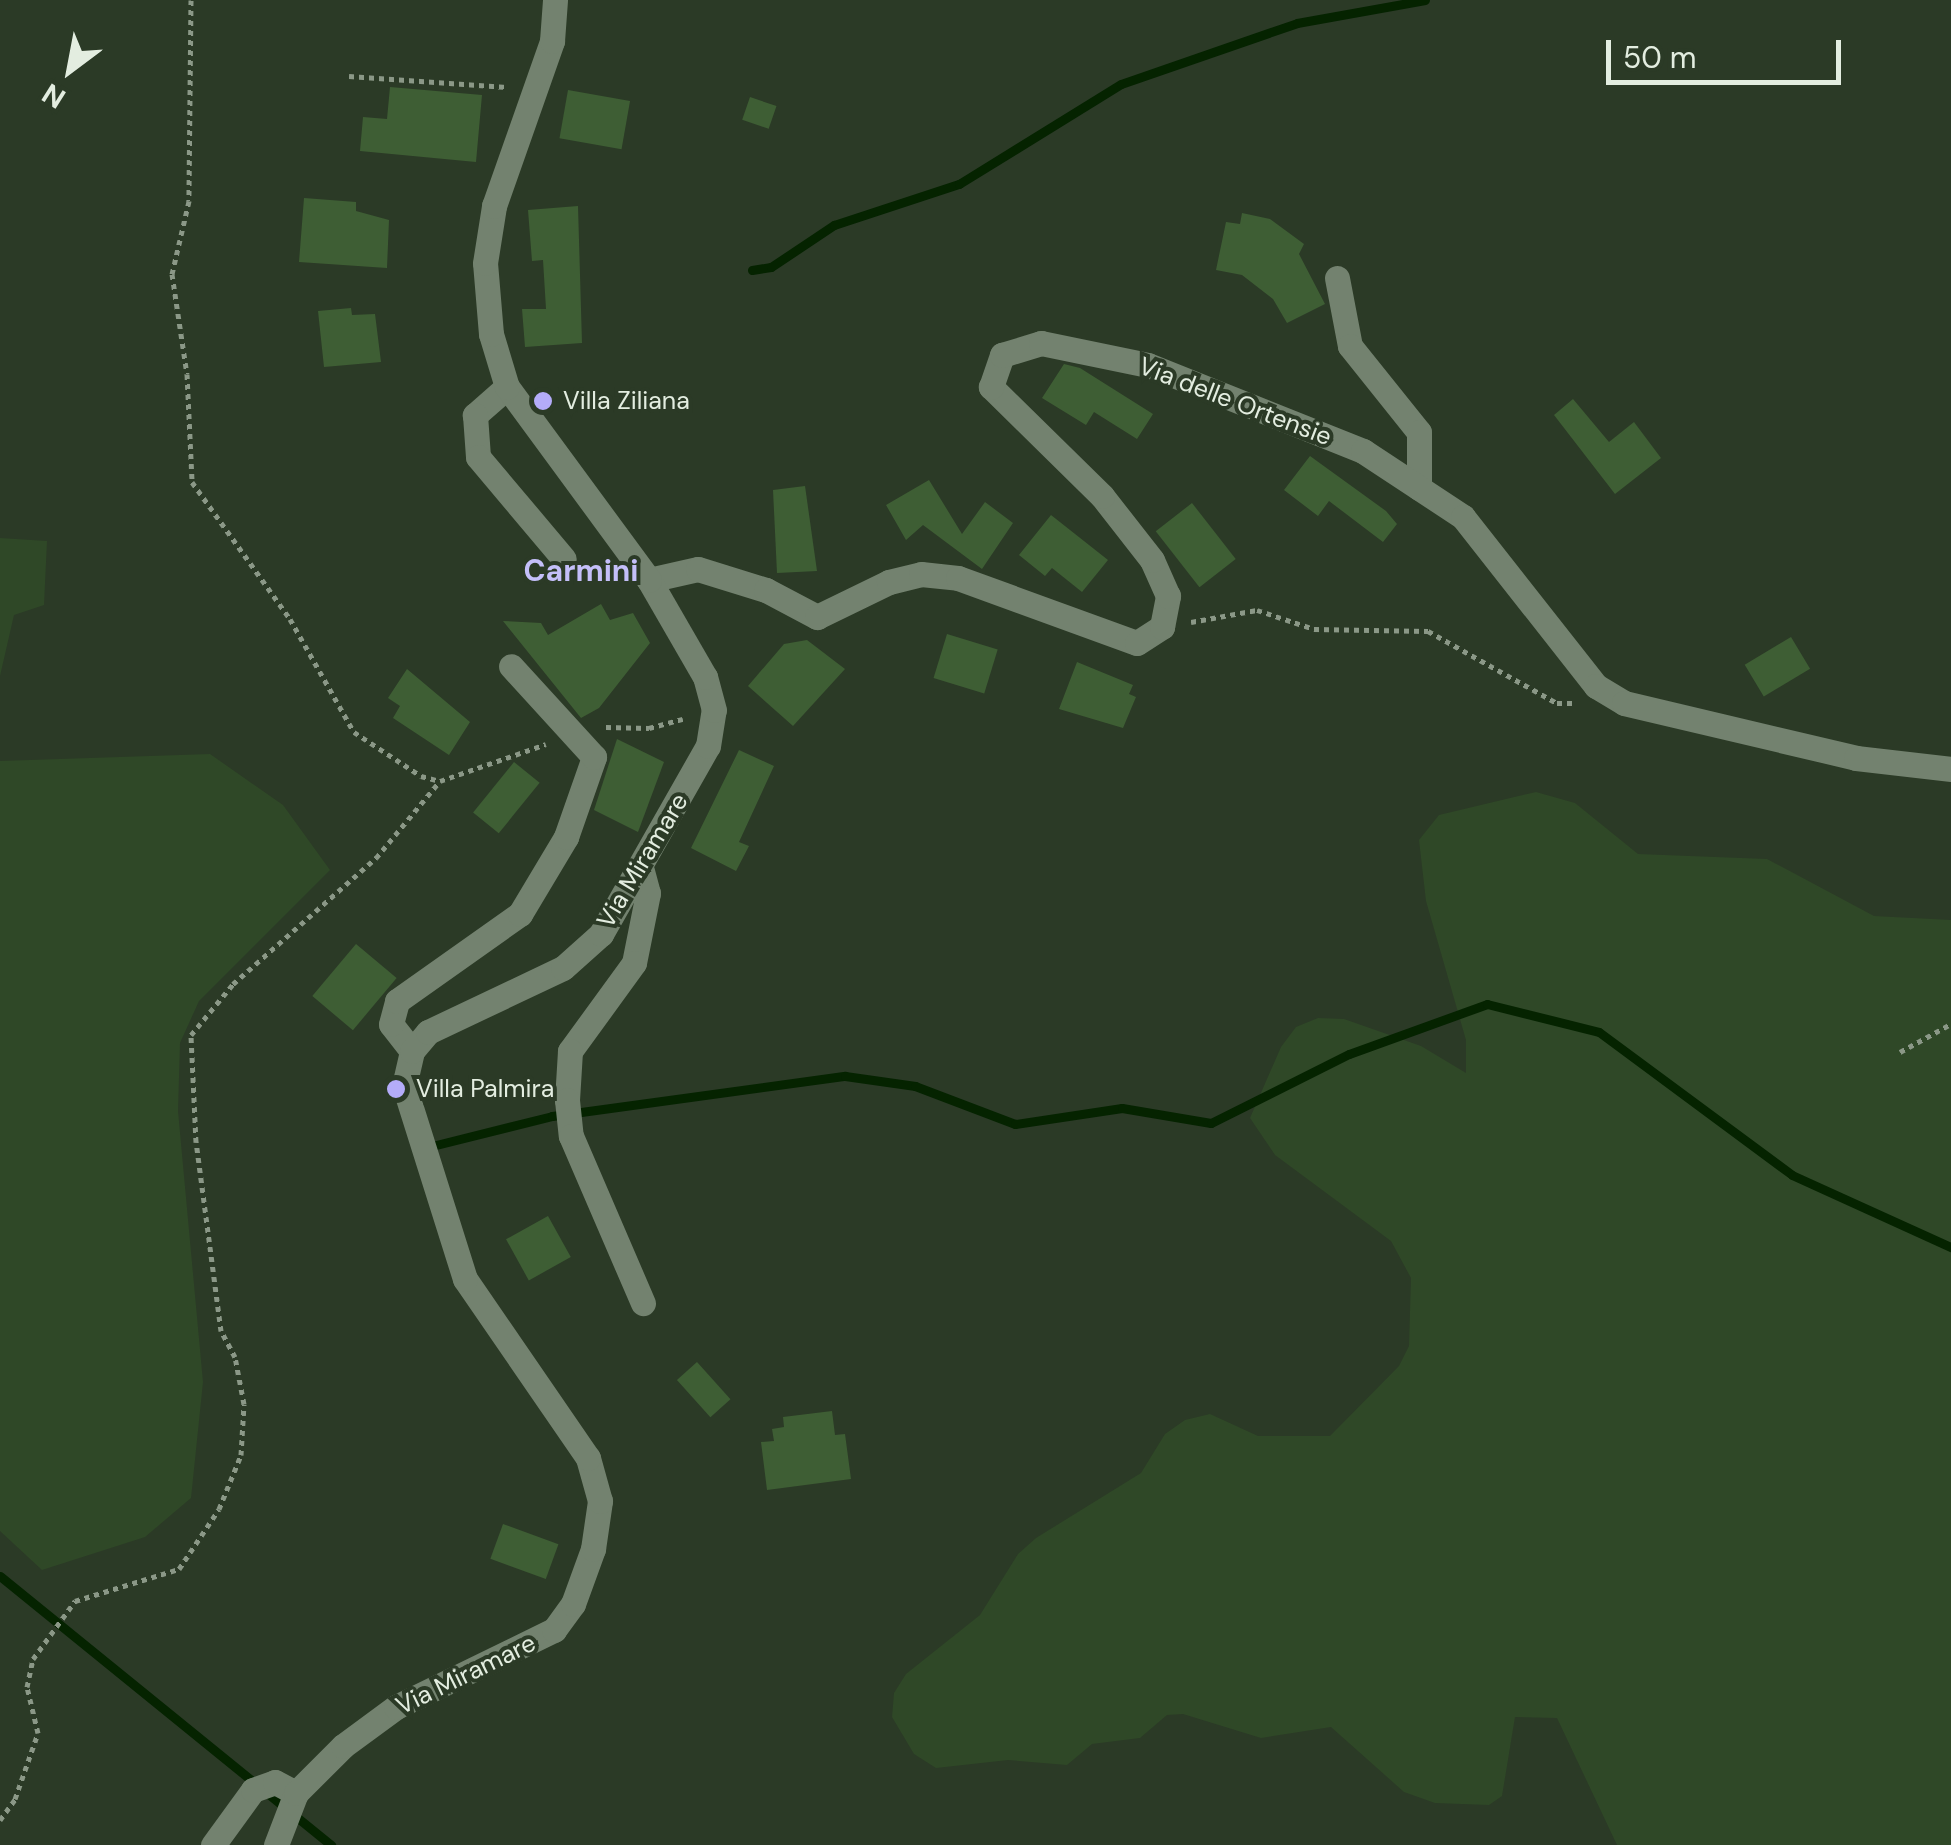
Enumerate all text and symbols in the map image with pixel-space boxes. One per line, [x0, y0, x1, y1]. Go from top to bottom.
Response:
north arrow [20, 20, 120, 120]
scale bar [1611, 20, 1846, 82]
text: 50 m [1623, 38, 1697, 77]
text: N [35, 75, 72, 117]
street label: Via delle Ortensie [1134, 351, 1336, 453]
place label: Villa Ziliana [563, 386, 690, 416]
marker: Villa Ziliana [532, 390, 554, 412]
district label: Carmini [523, 553, 639, 589]
street label: Via Miramare [591, 788, 695, 934]
place label: Villa Palmira [416, 1074, 554, 1104]
marker: Villa Palmira [385, 1078, 407, 1100]
street label: Via Miramare [391, 1628, 541, 1722]

